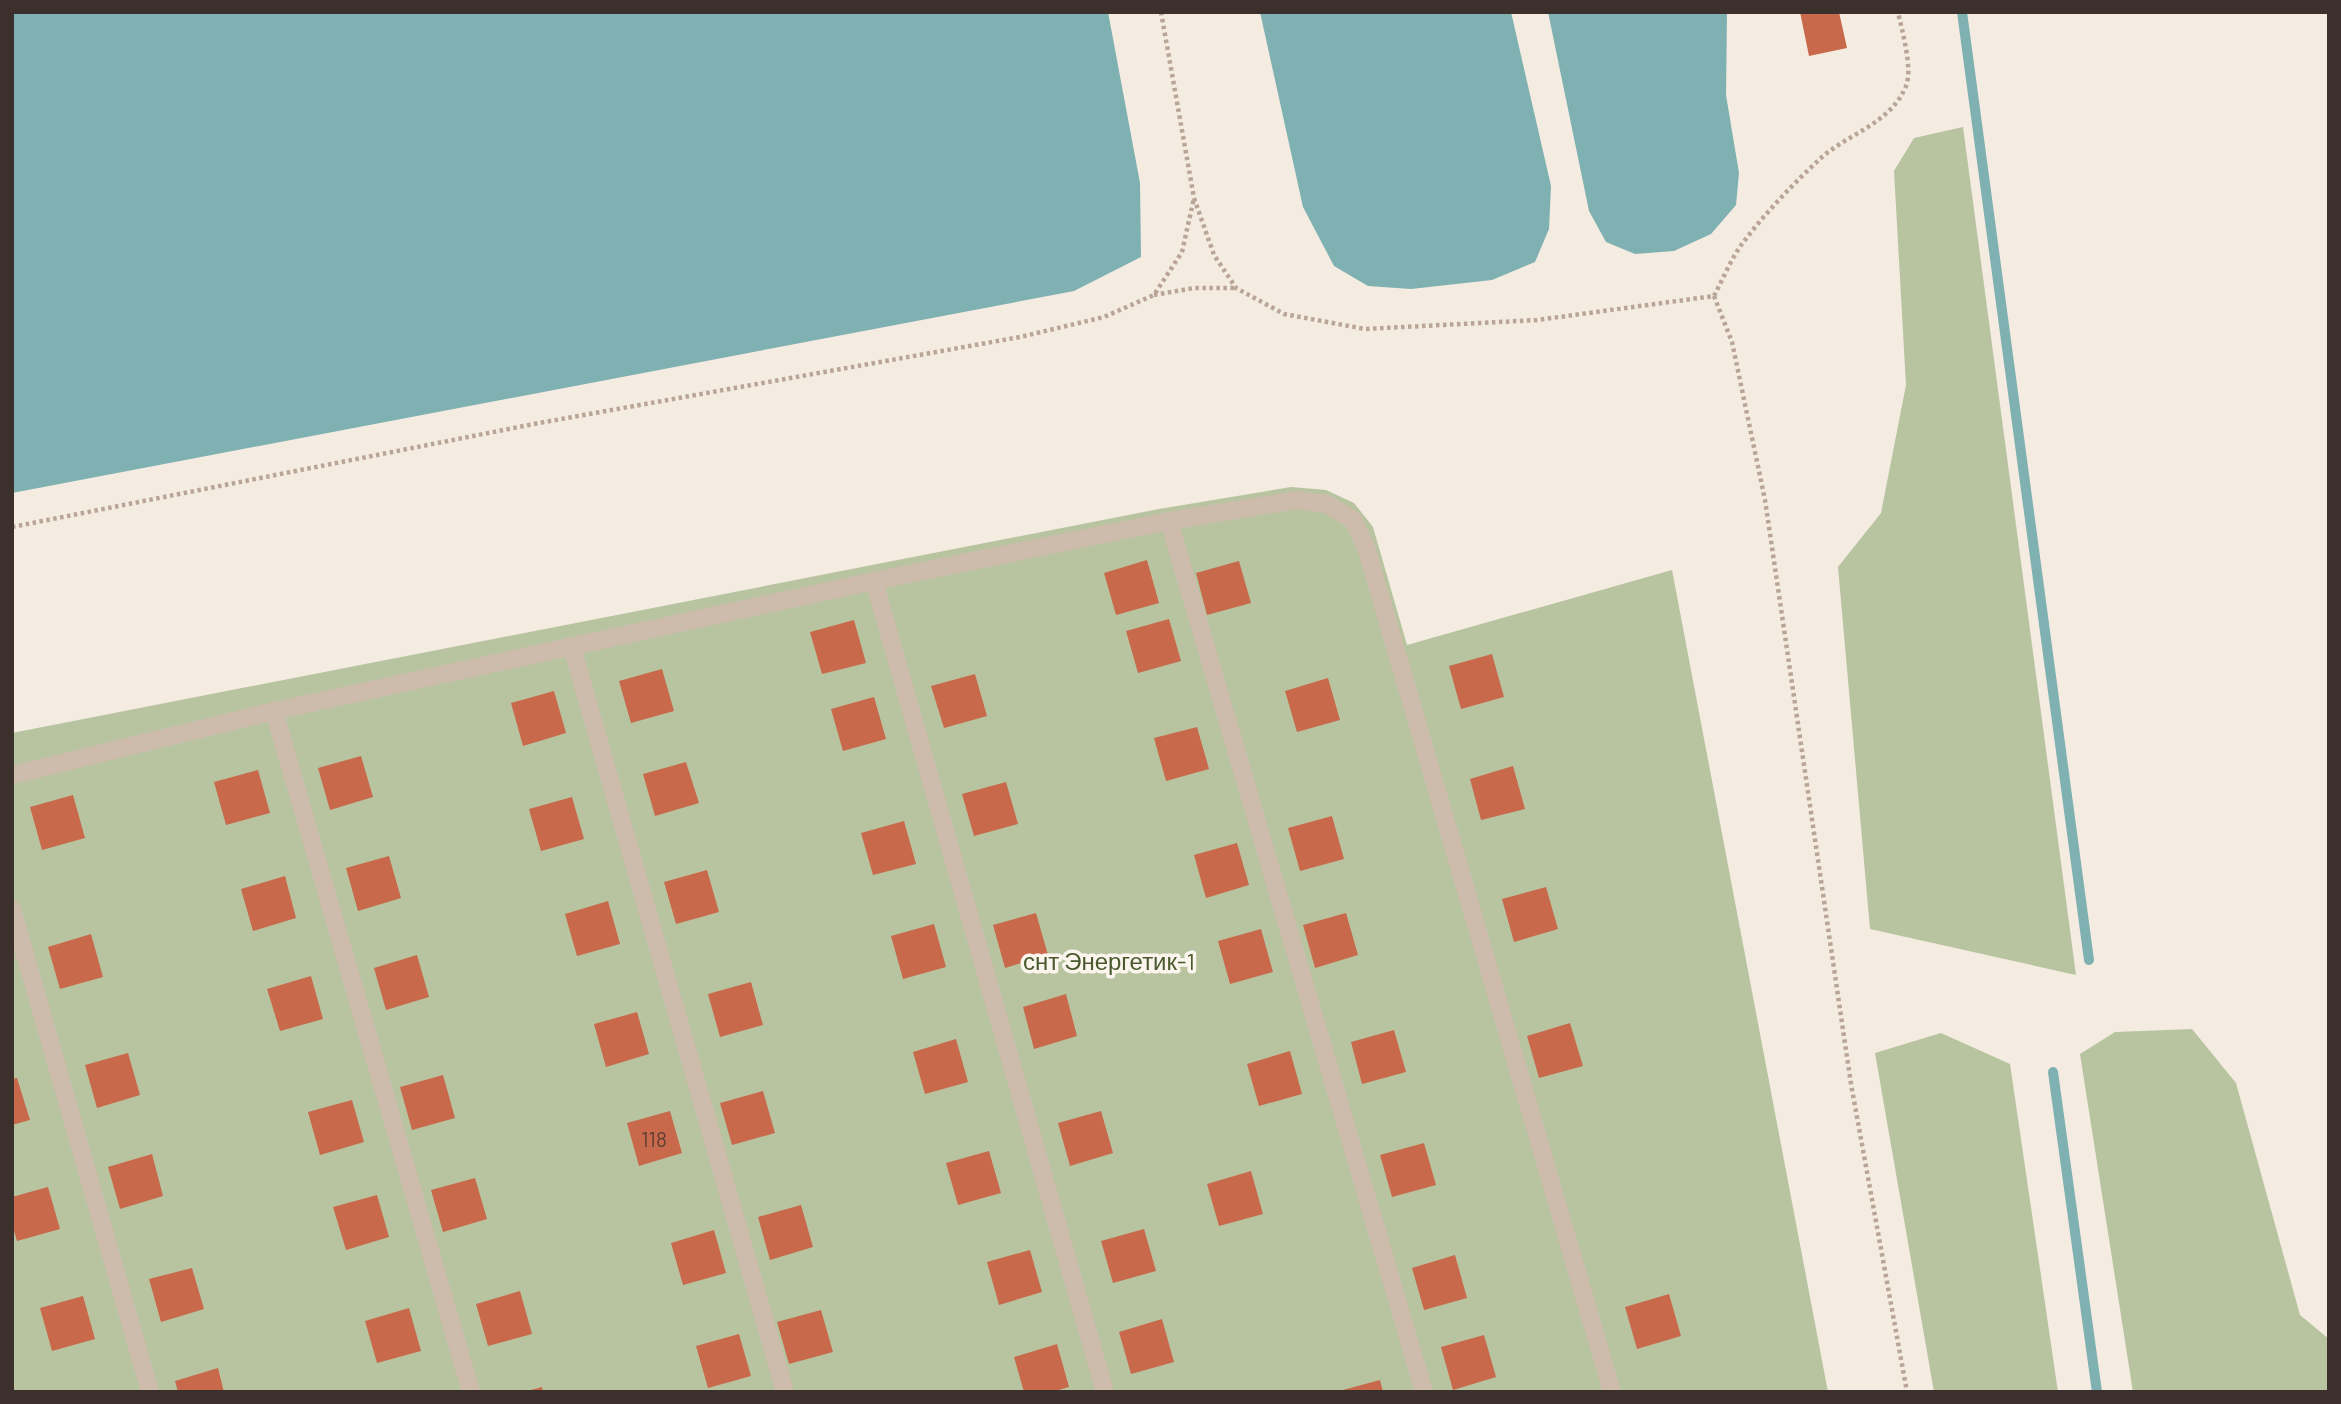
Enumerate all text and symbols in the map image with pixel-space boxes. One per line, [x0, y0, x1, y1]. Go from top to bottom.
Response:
park label: снт Энергетик-1 [1023, 946, 1195, 975]
house number: 118 [641, 1126, 667, 1151]

